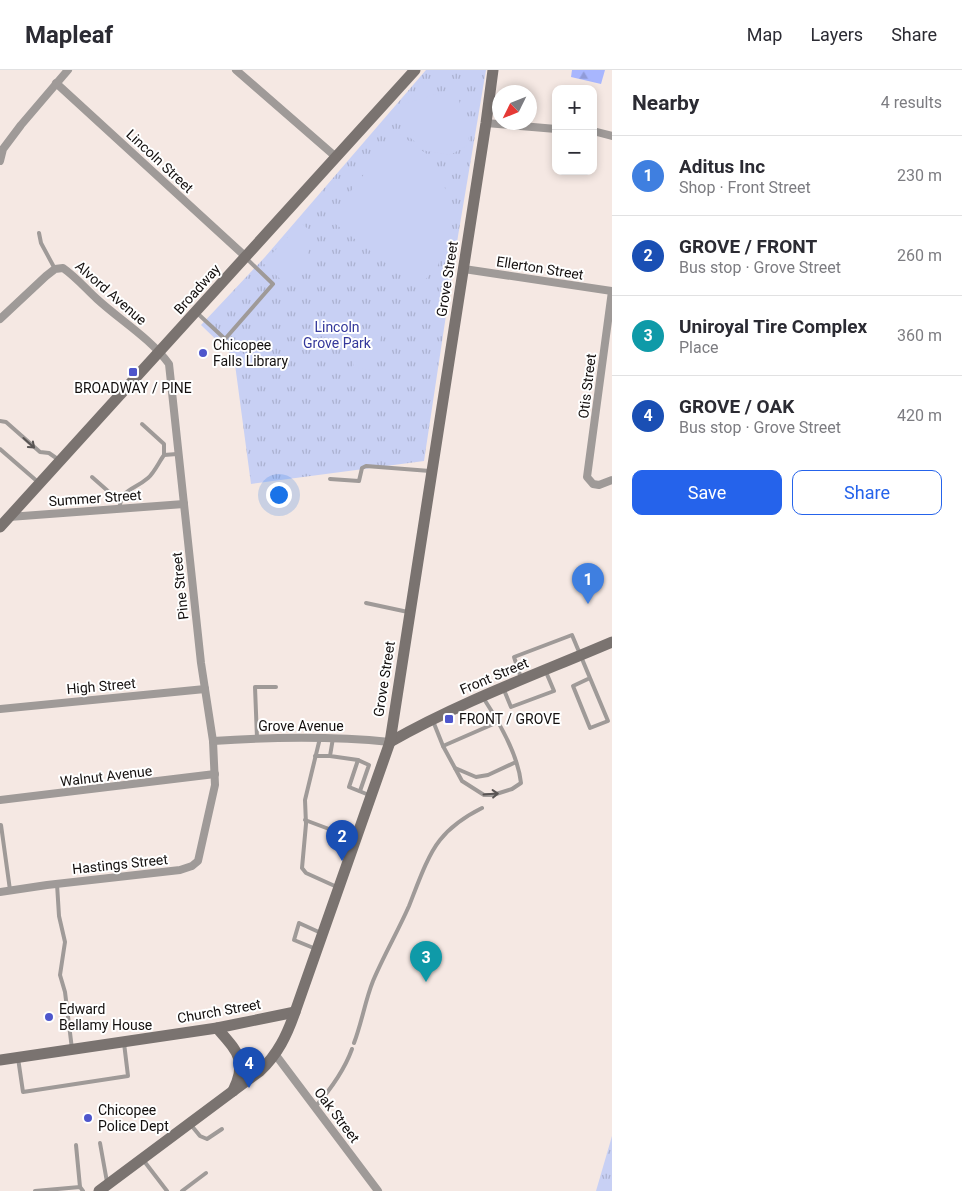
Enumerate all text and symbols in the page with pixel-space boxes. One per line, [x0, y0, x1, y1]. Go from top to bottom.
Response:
text: Mapleaf [25, 21, 113, 49]
text: Map [747, 24, 782, 45]
text: Layers [810, 24, 863, 45]
text: Share [891, 24, 937, 45]
north arrow [492, 85, 537, 130]
map controls [552, 85, 597, 175]
button: + [552, 85, 597, 130]
text: Nearby [632, 91, 699, 115]
text: 4 results [881, 93, 942, 112]
street label: Lincoln Street [123, 126, 197, 196]
button: − [552, 130, 597, 175]
text: Aditus Inc [679, 155, 765, 178]
text: 1 [643, 166, 653, 185]
text: 230 m [897, 166, 942, 185]
text: Shop · Front Street [679, 178, 811, 197]
text: GROVE / FRONT [679, 235, 817, 258]
street label: Grove Street [433, 240, 461, 318]
text: 2 [643, 246, 653, 265]
text: 260 m [897, 246, 942, 265]
street label: Ellerton Street [495, 253, 585, 283]
street label: Alvord Avenue [72, 258, 150, 328]
text: Bus stop · Grove Street [679, 258, 841, 277]
street label: Broadway [170, 261, 224, 317]
text: Uniroyal Tire Complex [679, 315, 867, 338]
park label: Lincoln Grove Park [303, 319, 372, 351]
text: 3 [643, 326, 653, 345]
text: 360 m [897, 326, 942, 345]
place label: Chicopee Falls Library [213, 337, 288, 369]
text: Place [679, 338, 719, 357]
marker: Chicopee Falls Library [197, 347, 209, 359]
street label: Otis Street [575, 352, 599, 419]
marker: BROADWAY / PINE [127, 366, 139, 378]
place label: BROADWAY / PINE [74, 380, 192, 396]
text: GROVE / OAK [679, 395, 794, 418]
text: 4 [643, 406, 653, 425]
text: 420 m [897, 406, 942, 425]
text: Bus stop · Grove Street [679, 418, 841, 437]
one-way arrow [23, 437, 36, 448]
button: Save [632, 470, 782, 515]
button: Share [792, 470, 942, 515]
your location [266, 482, 292, 508]
street label: Summer Street [48, 487, 142, 509]
street label: Pine Street [168, 551, 192, 621]
pin: 1 [572, 563, 604, 604]
street label: Grove Street [370, 640, 398, 718]
street label: Front Street [457, 654, 531, 698]
street label: High Street [66, 675, 137, 697]
place label: FRONT / GROVE [459, 711, 560, 727]
marker: FRONT / GROVE [443, 713, 455, 725]
street label: Grove Avenue [258, 718, 344, 734]
street label: Walnut Avenue [59, 762, 153, 790]
one-way arrow [482, 789, 498, 799]
pin: 2 [326, 820, 358, 861]
street label: Hastings Street [71, 851, 169, 877]
pin: 3 [410, 941, 442, 982]
street label: Church Street [176, 996, 262, 1026]
place label: Edward Bellamy House [59, 1001, 152, 1033]
marker: Edward Bellamy House [43, 1011, 55, 1023]
pin: 4 [233, 1047, 265, 1088]
street label: Oak Street [311, 1084, 363, 1146]
place label: Chicopee Police Dept [98, 1102, 169, 1134]
marker: Chicopee Police Dept [82, 1112, 94, 1124]

